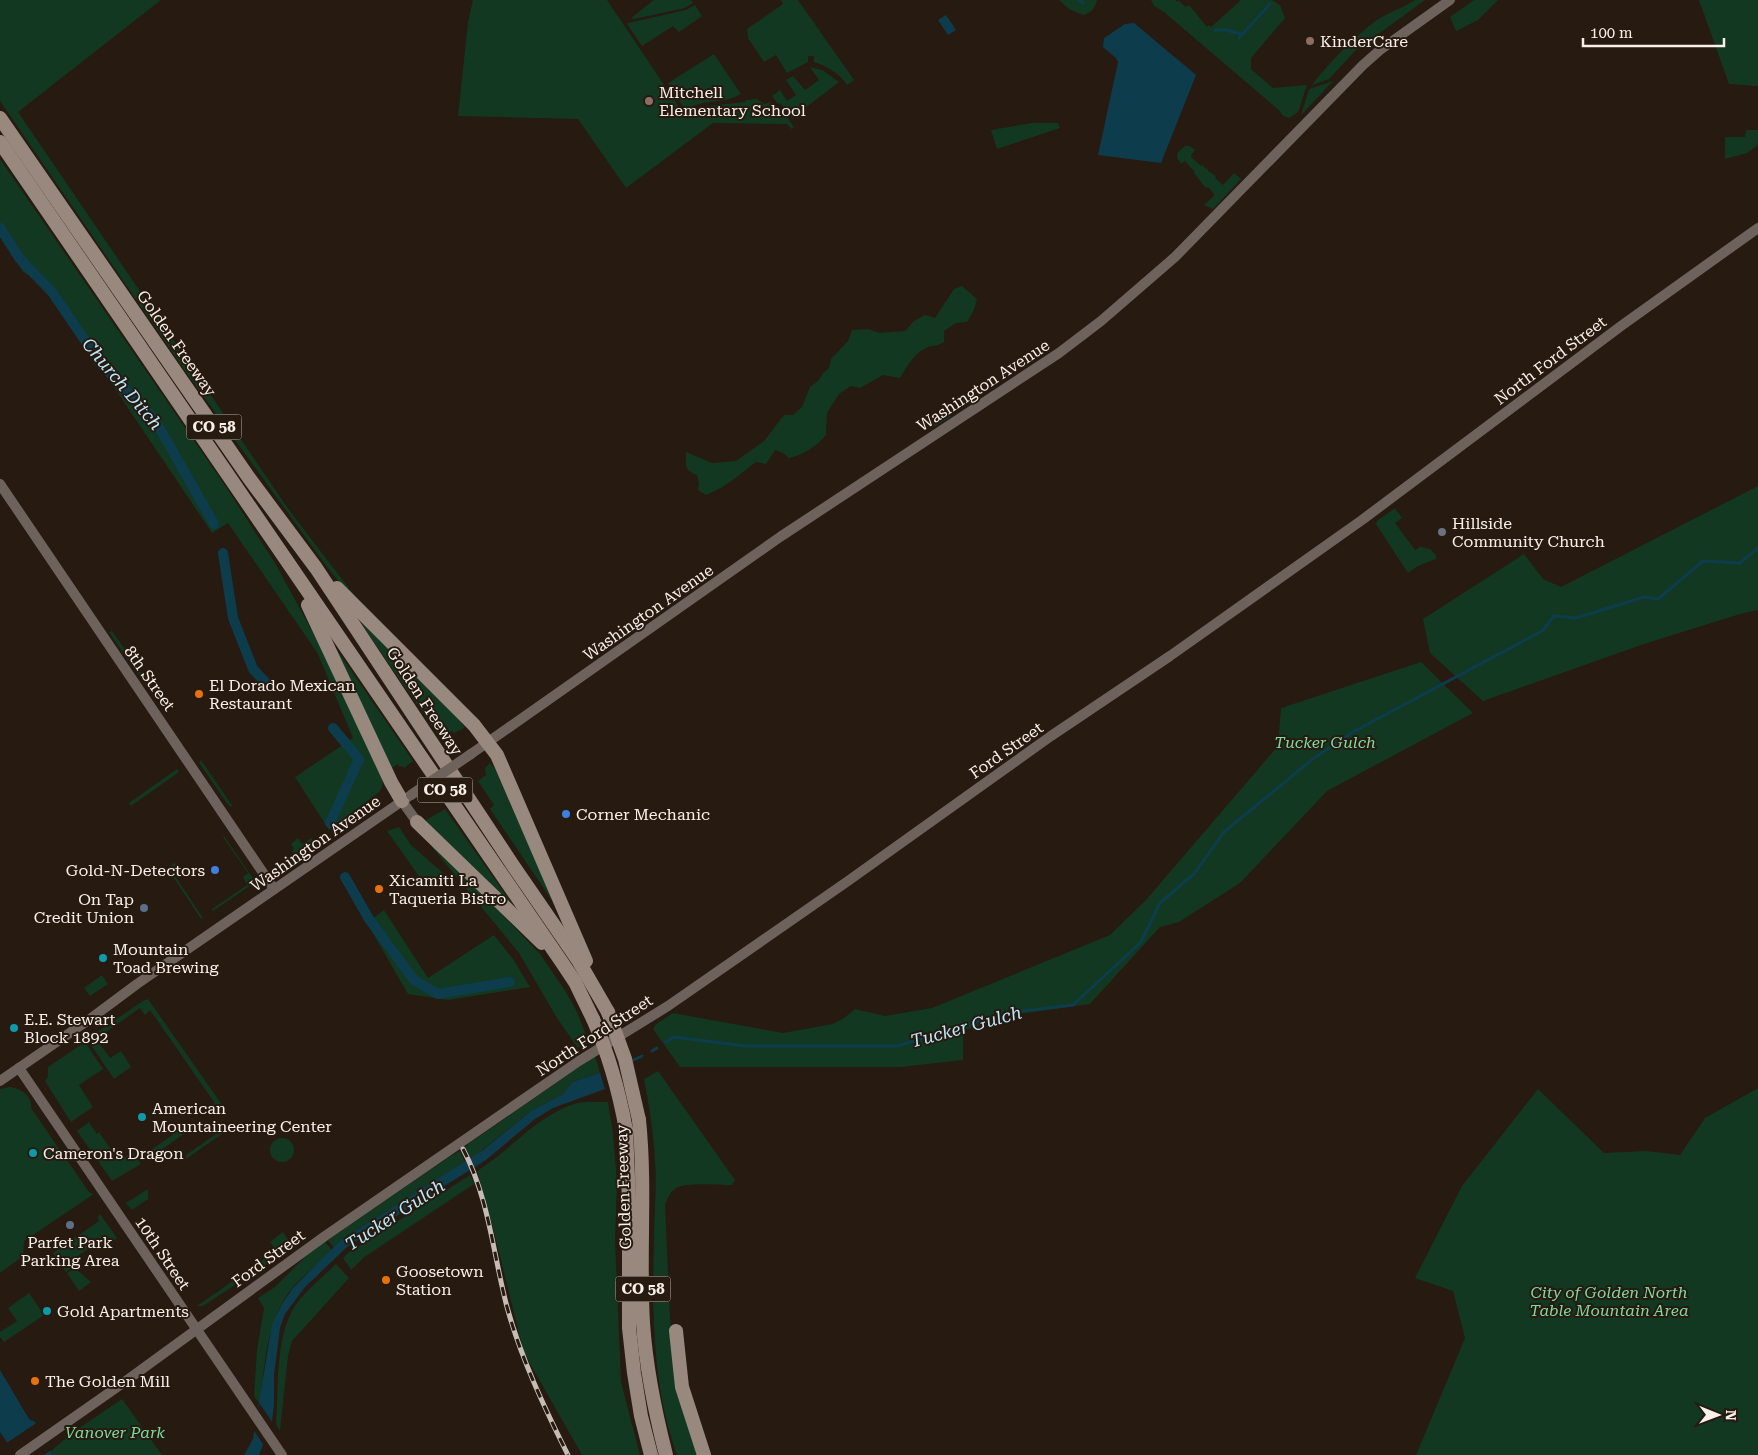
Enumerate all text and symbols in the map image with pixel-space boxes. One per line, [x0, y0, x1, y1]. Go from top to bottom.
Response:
scale bar [1583, 15, 1724, 47]
text: 100 m [1590, 24, 1633, 42]
place label: KinderCare [1320, 32, 1408, 51]
marker: KinderCare [1304, 35, 1316, 47]
place label: Mitchell Elementary School [659, 83, 806, 120]
marker: Mitchell Elementary School [643, 95, 655, 107]
street label: Golden Freeway [133, 287, 221, 400]
street label: North Ford Street [1491, 312, 1610, 409]
water label: Church Ditch [78, 334, 167, 434]
street label: Washington Avenue [913, 335, 1053, 435]
road number: CO 58 [186, 414, 242, 440]
place label: Hillside Community Church [1452, 514, 1605, 551]
marker: Hillside Community Church [1436, 526, 1448, 538]
street label: Washington Avenue [580, 560, 717, 664]
street label: 8th Street [120, 642, 179, 715]
street label: Golden Freeway [383, 644, 467, 759]
place label: El Dorado Mexican Restaurant [209, 676, 356, 713]
marker: El Dorado Mexican Restaurant [193, 688, 205, 700]
street label: Ford Street [966, 718, 1047, 783]
park label: Tucker Gulch [1274, 733, 1376, 752]
road number: CO 58 [418, 778, 472, 802]
street label: Washington Avenue [247, 791, 384, 895]
place label: Corner Mechanic [576, 805, 710, 824]
marker: Corner Mechanic [560, 808, 572, 820]
place label: Gold-N-Detectors [66, 861, 205, 880]
marker: Gold-N-Detectors [209, 864, 221, 876]
place label: Xicamiti La Taqueria Bistro [389, 871, 506, 908]
marker: Xicamiti La Taqueria Bistro [373, 883, 385, 895]
place label: On Tap Credit Union [34, 890, 134, 927]
marker: On Tap Credit Union [138, 902, 150, 914]
place label: Mountain Toad Brewing [113, 940, 220, 977]
marker: Mountain Toad Brewing [97, 952, 109, 964]
street label: North Ford Street [533, 991, 656, 1080]
water label: Tucker Gulch [908, 1002, 1024, 1051]
place label: E.E. Stewart Block 1892 [24, 1010, 116, 1047]
marker: E.E. Stewart Block 1892 [8, 1022, 20, 1034]
place label: American Mountaineering Center [152, 1099, 332, 1136]
marker: American Mountaineering Center [136, 1111, 148, 1123]
street label: Golden Freeway [612, 1124, 635, 1250]
place label: Cameron's Dragon [43, 1144, 183, 1163]
marker: Cameron's Dragon [27, 1147, 39, 1159]
water label: Tucker Gulch [341, 1175, 448, 1254]
street label: 10th Street [131, 1213, 194, 1293]
marker: Parfet Park Parking Area [64, 1219, 76, 1231]
street label: Ford Street [228, 1226, 308, 1291]
place label: Parfet Park Parking Area [21, 1233, 120, 1270]
place label: Goosetown Station [396, 1262, 484, 1299]
marker: Goosetown Station [380, 1274, 392, 1286]
road number: CO 58 [616, 1276, 670, 1302]
park label: City of Golden North Table Mountain Area [1529, 1283, 1689, 1320]
place label: Gold Apartments [57, 1302, 189, 1321]
marker: Gold Apartments [41, 1305, 53, 1317]
place label: The Golden Mill [45, 1372, 170, 1391]
marker: The Golden Mill [29, 1375, 41, 1387]
north arrow [1693, 1390, 1743, 1440]
text: N [1723, 1410, 1739, 1421]
park label: Vanover Park [65, 1423, 165, 1442]

